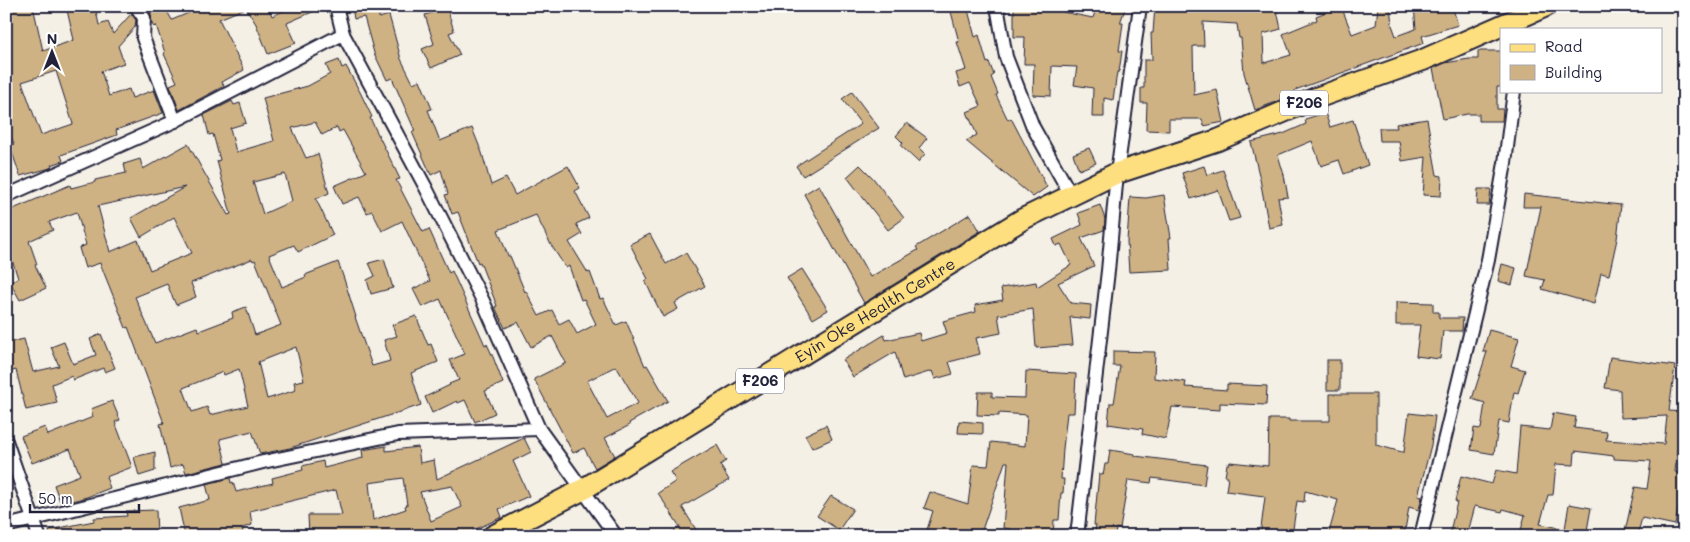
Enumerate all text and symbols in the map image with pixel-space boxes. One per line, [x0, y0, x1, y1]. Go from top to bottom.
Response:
north arrow [28, 28, 78, 78]
legend [1500, 28, 1662, 92]
text: N [47, 29, 57, 48]
text: Road [1545, 36, 1582, 56]
text: Building [1545, 62, 1602, 82]
road number: F206 [1280, 90, 1328, 116]
street label: Eyin Oke Health Centre [791, 252, 959, 367]
road number: F206 [736, 368, 784, 394]
scale bar [30, 482, 139, 514]
text: 50 m [38, 488, 73, 508]

